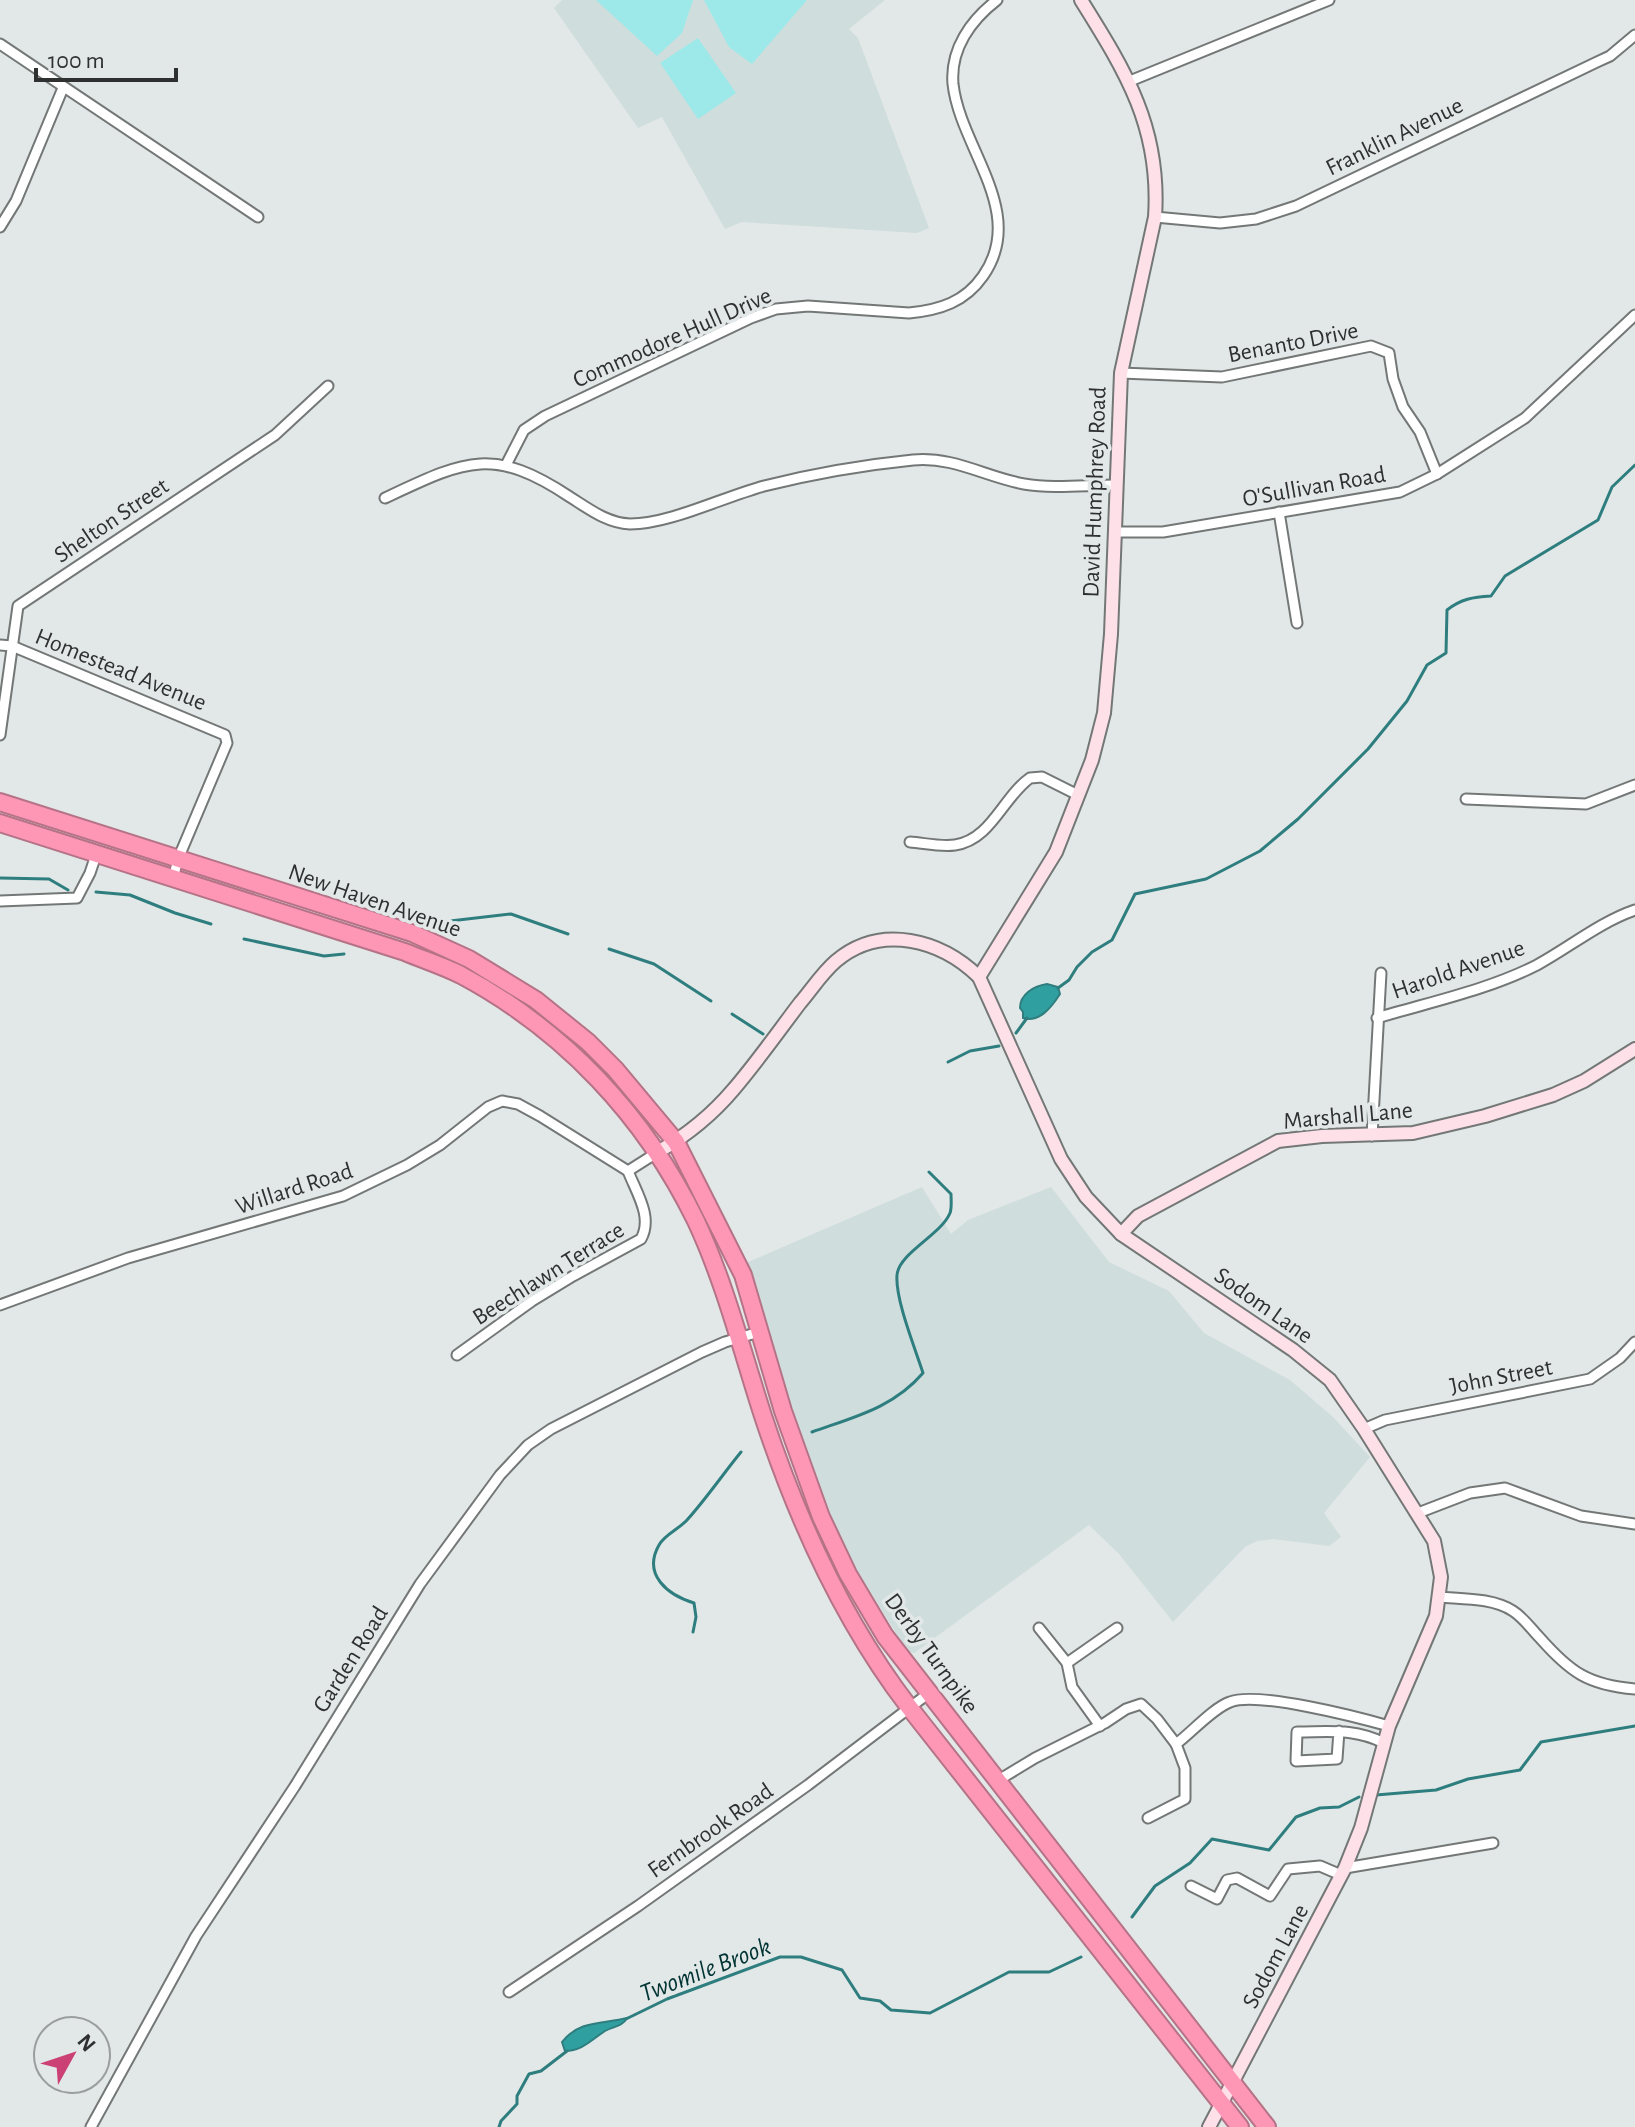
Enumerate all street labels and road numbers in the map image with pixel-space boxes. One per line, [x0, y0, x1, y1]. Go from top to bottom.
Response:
street label: Franklin Avenue [1322, 93, 1467, 180]
street label: Commodore Hull Drive [570, 283, 775, 392]
street label: Benanto Drive [1226, 319, 1360, 367]
street label: David Humphrey Road [1079, 386, 1111, 598]
street label: O'Sullivan Road [1241, 463, 1388, 511]
street label: Shelton Street [50, 474, 173, 568]
street label: Homestead Avenue [32, 625, 210, 715]
street label: New Haven Avenue [285, 860, 464, 942]
street label: Harold Avenue [1389, 936, 1528, 1004]
street label: Marshall Lane [1282, 1098, 1414, 1134]
street label: Willard Road [233, 1159, 356, 1219]
street label: Beechlawn Terrace [469, 1218, 628, 1330]
street label: Sodom Lane [1210, 1263, 1317, 1348]
street label: John Street [1448, 1355, 1555, 1399]
street label: Derby Turnpike [880, 1589, 983, 1718]
street label: Garden Road [309, 1602, 393, 1717]
street label: Fernbrook Road [644, 1779, 778, 1883]
street label: Sodom Lane [1239, 1900, 1313, 2012]

